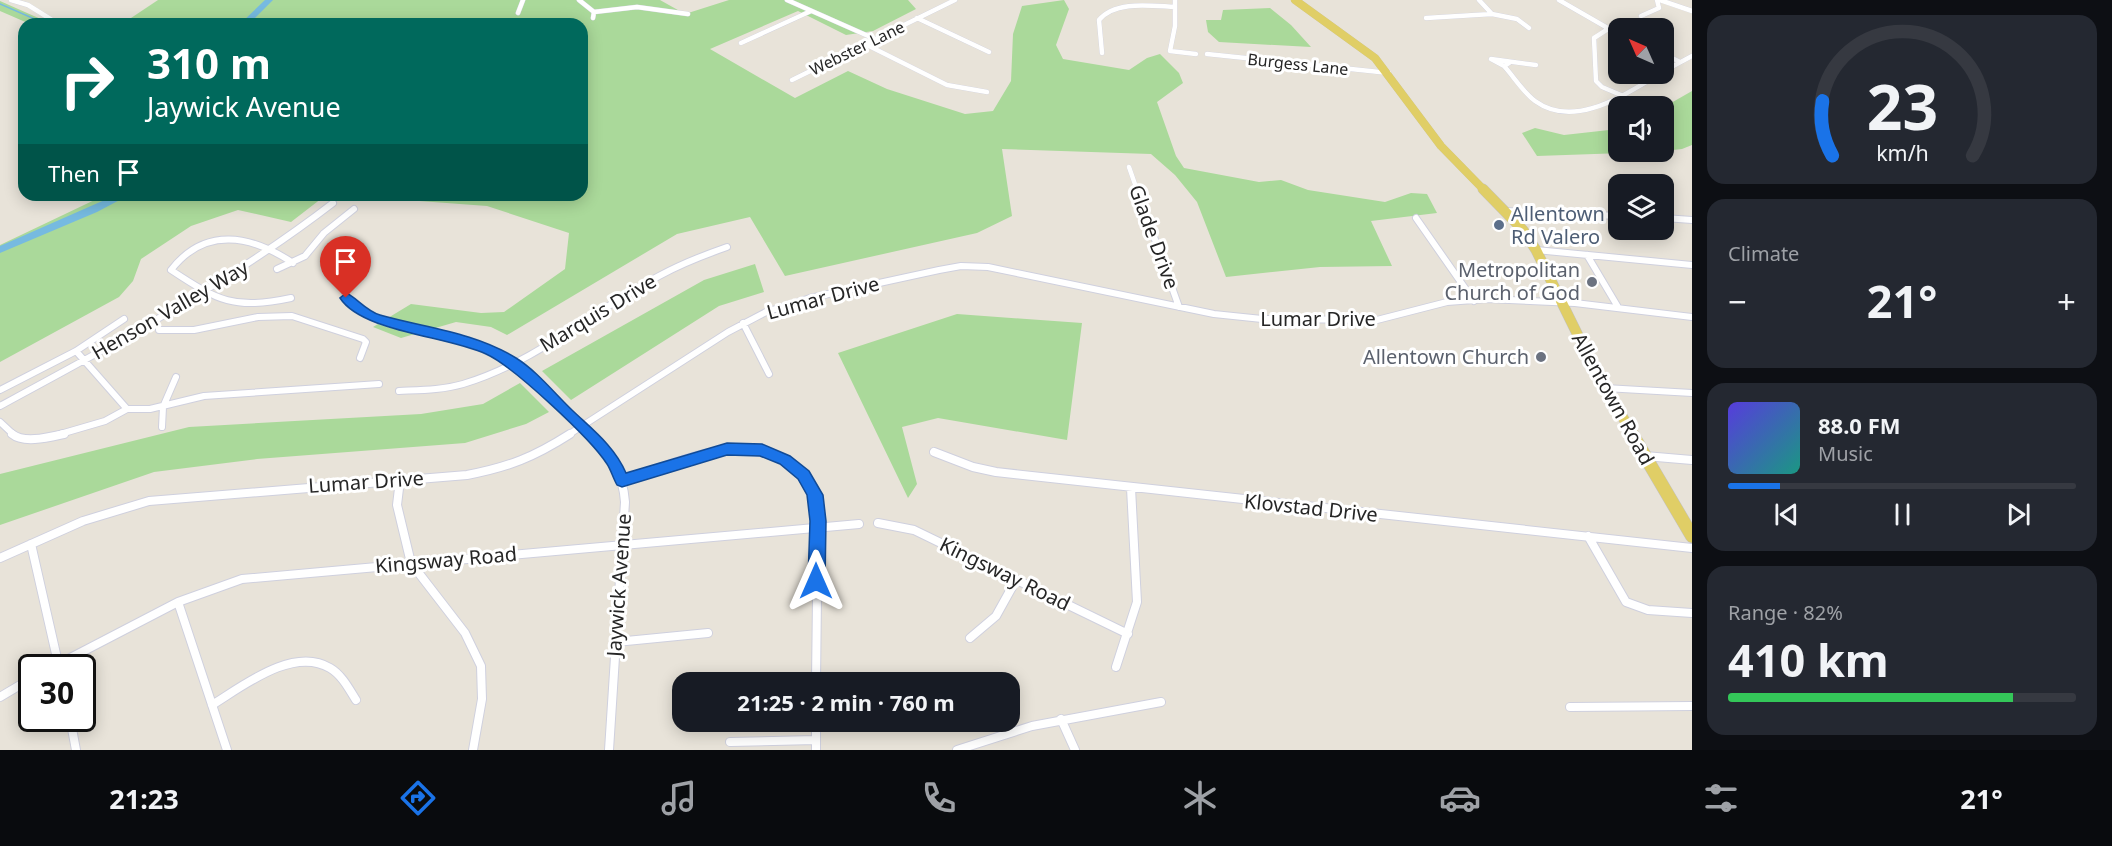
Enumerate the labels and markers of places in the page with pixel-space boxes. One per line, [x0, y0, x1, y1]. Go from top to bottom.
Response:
place label: Allentown Rd Valero [1511, 200, 1605, 250]
marker: Allentown Rd Valero [1492, 218, 1506, 232]
pin [320, 236, 371, 298]
place label: Metropolitan Church of God [1444, 256, 1580, 306]
marker: Metropolitan Church of God [1585, 275, 1599, 289]
place label: Allentown Church [1363, 343, 1529, 370]
marker: Allentown Church [1534, 350, 1548, 364]

